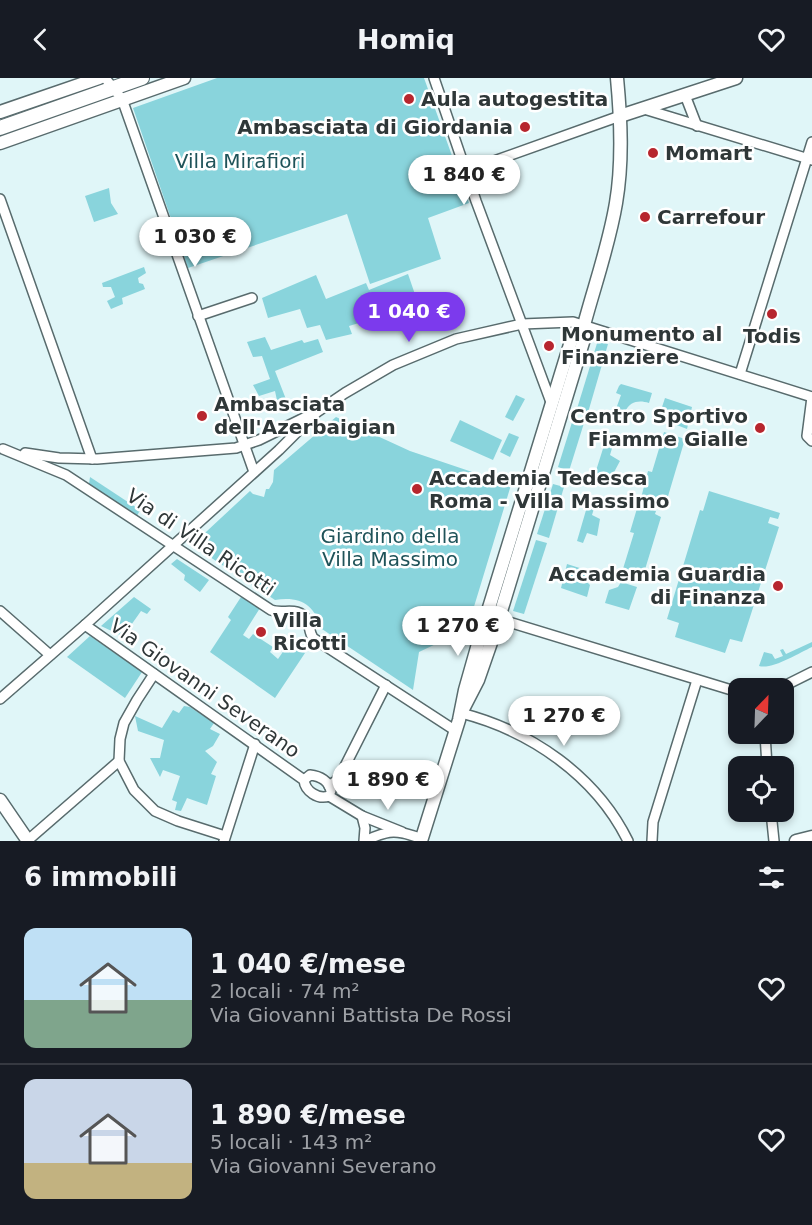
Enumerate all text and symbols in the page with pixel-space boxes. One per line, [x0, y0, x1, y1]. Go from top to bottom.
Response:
icon: back [24, 23, 57, 56]
icon: heart [755, 23, 788, 56]
text: Homiq [357, 24, 455, 55]
place label: Aula autogestita [421, 87, 608, 111]
marker: Aula autogestita [402, 92, 416, 106]
place label: Ambasciata di Giordania [237, 115, 513, 139]
marker: Ambasciata di Giordania [518, 120, 532, 134]
place label: Momart [665, 141, 753, 165]
marker: Momart [646, 146, 660, 160]
park label: Villa Mirafiori [175, 149, 305, 173]
pin: 1 840 € [409, 155, 519, 206]
text: 1 840 € [422, 162, 506, 186]
place label: Carrefour [657, 205, 765, 229]
marker: Carrefour [638, 210, 652, 224]
pin: 1 030 € [140, 217, 250, 268]
text: 1 030 € [153, 224, 237, 248]
pin: 1 040 € [354, 292, 464, 343]
text: 1 040 € [367, 299, 451, 323]
marker: Todis [765, 307, 779, 321]
place label: Monumento al Finanziere [561, 322, 722, 369]
place label: Todis [743, 324, 801, 348]
marker: Monumento al Finanziere [542, 339, 556, 353]
place label: Ambasciata dell'Azerbaigian [214, 392, 396, 439]
place label: Centro Sportivo Fiamme Gialle [570, 404, 748, 451]
marker: Ambasciata dell'Azerbaigian [195, 409, 209, 423]
marker: Centro Sportivo Fiamme Gialle [753, 421, 767, 435]
place label: Accademia Tedesca Roma - Villa Massimo [429, 466, 670, 513]
marker: Accademia Tedesca Roma - Villa Massimo [410, 482, 424, 496]
street label: Via di Villa Ricotti [122, 483, 280, 601]
park label: Giardino della Villa Massimo [320, 524, 460, 571]
place label: Accademia Guardia di Finanza [549, 562, 766, 609]
marker: Accademia Guardia di Finanza [771, 579, 785, 593]
pin: 1 270 € [403, 606, 513, 657]
place label: Villa Ricotti [273, 608, 347, 655]
street label: Via Giovanni Severano [105, 613, 305, 763]
text: 1 270 € [416, 613, 500, 637]
marker: Villa Ricotti [254, 625, 268, 639]
north arrow [728, 678, 794, 744]
map controls [728, 678, 794, 822]
pin: 1 270 € [509, 696, 619, 747]
text: 1 270 € [522, 703, 606, 727]
button: locate [728, 756, 794, 822]
pin: 1 890 € [333, 760, 443, 811]
text: 1 890 € [346, 767, 430, 791]
icon: filters [755, 861, 788, 894]
text: 6 immobili [24, 862, 177, 892]
text: 1 040 €/mese [210, 949, 406, 979]
icon: home [72, 952, 144, 1024]
icon: heart [755, 972, 788, 1005]
text: 2 locali · 74 m² [210, 979, 360, 1003]
text: Via Giovanni Battista De Rossi [210, 1003, 512, 1027]
text: 1 890 €/mese [210, 1100, 406, 1130]
icon: home [72, 1103, 144, 1175]
icon: heart [755, 1123, 788, 1156]
text: 5 locali · 143 m² [210, 1130, 372, 1154]
text: Via Giovanni Severano [210, 1154, 437, 1178]

